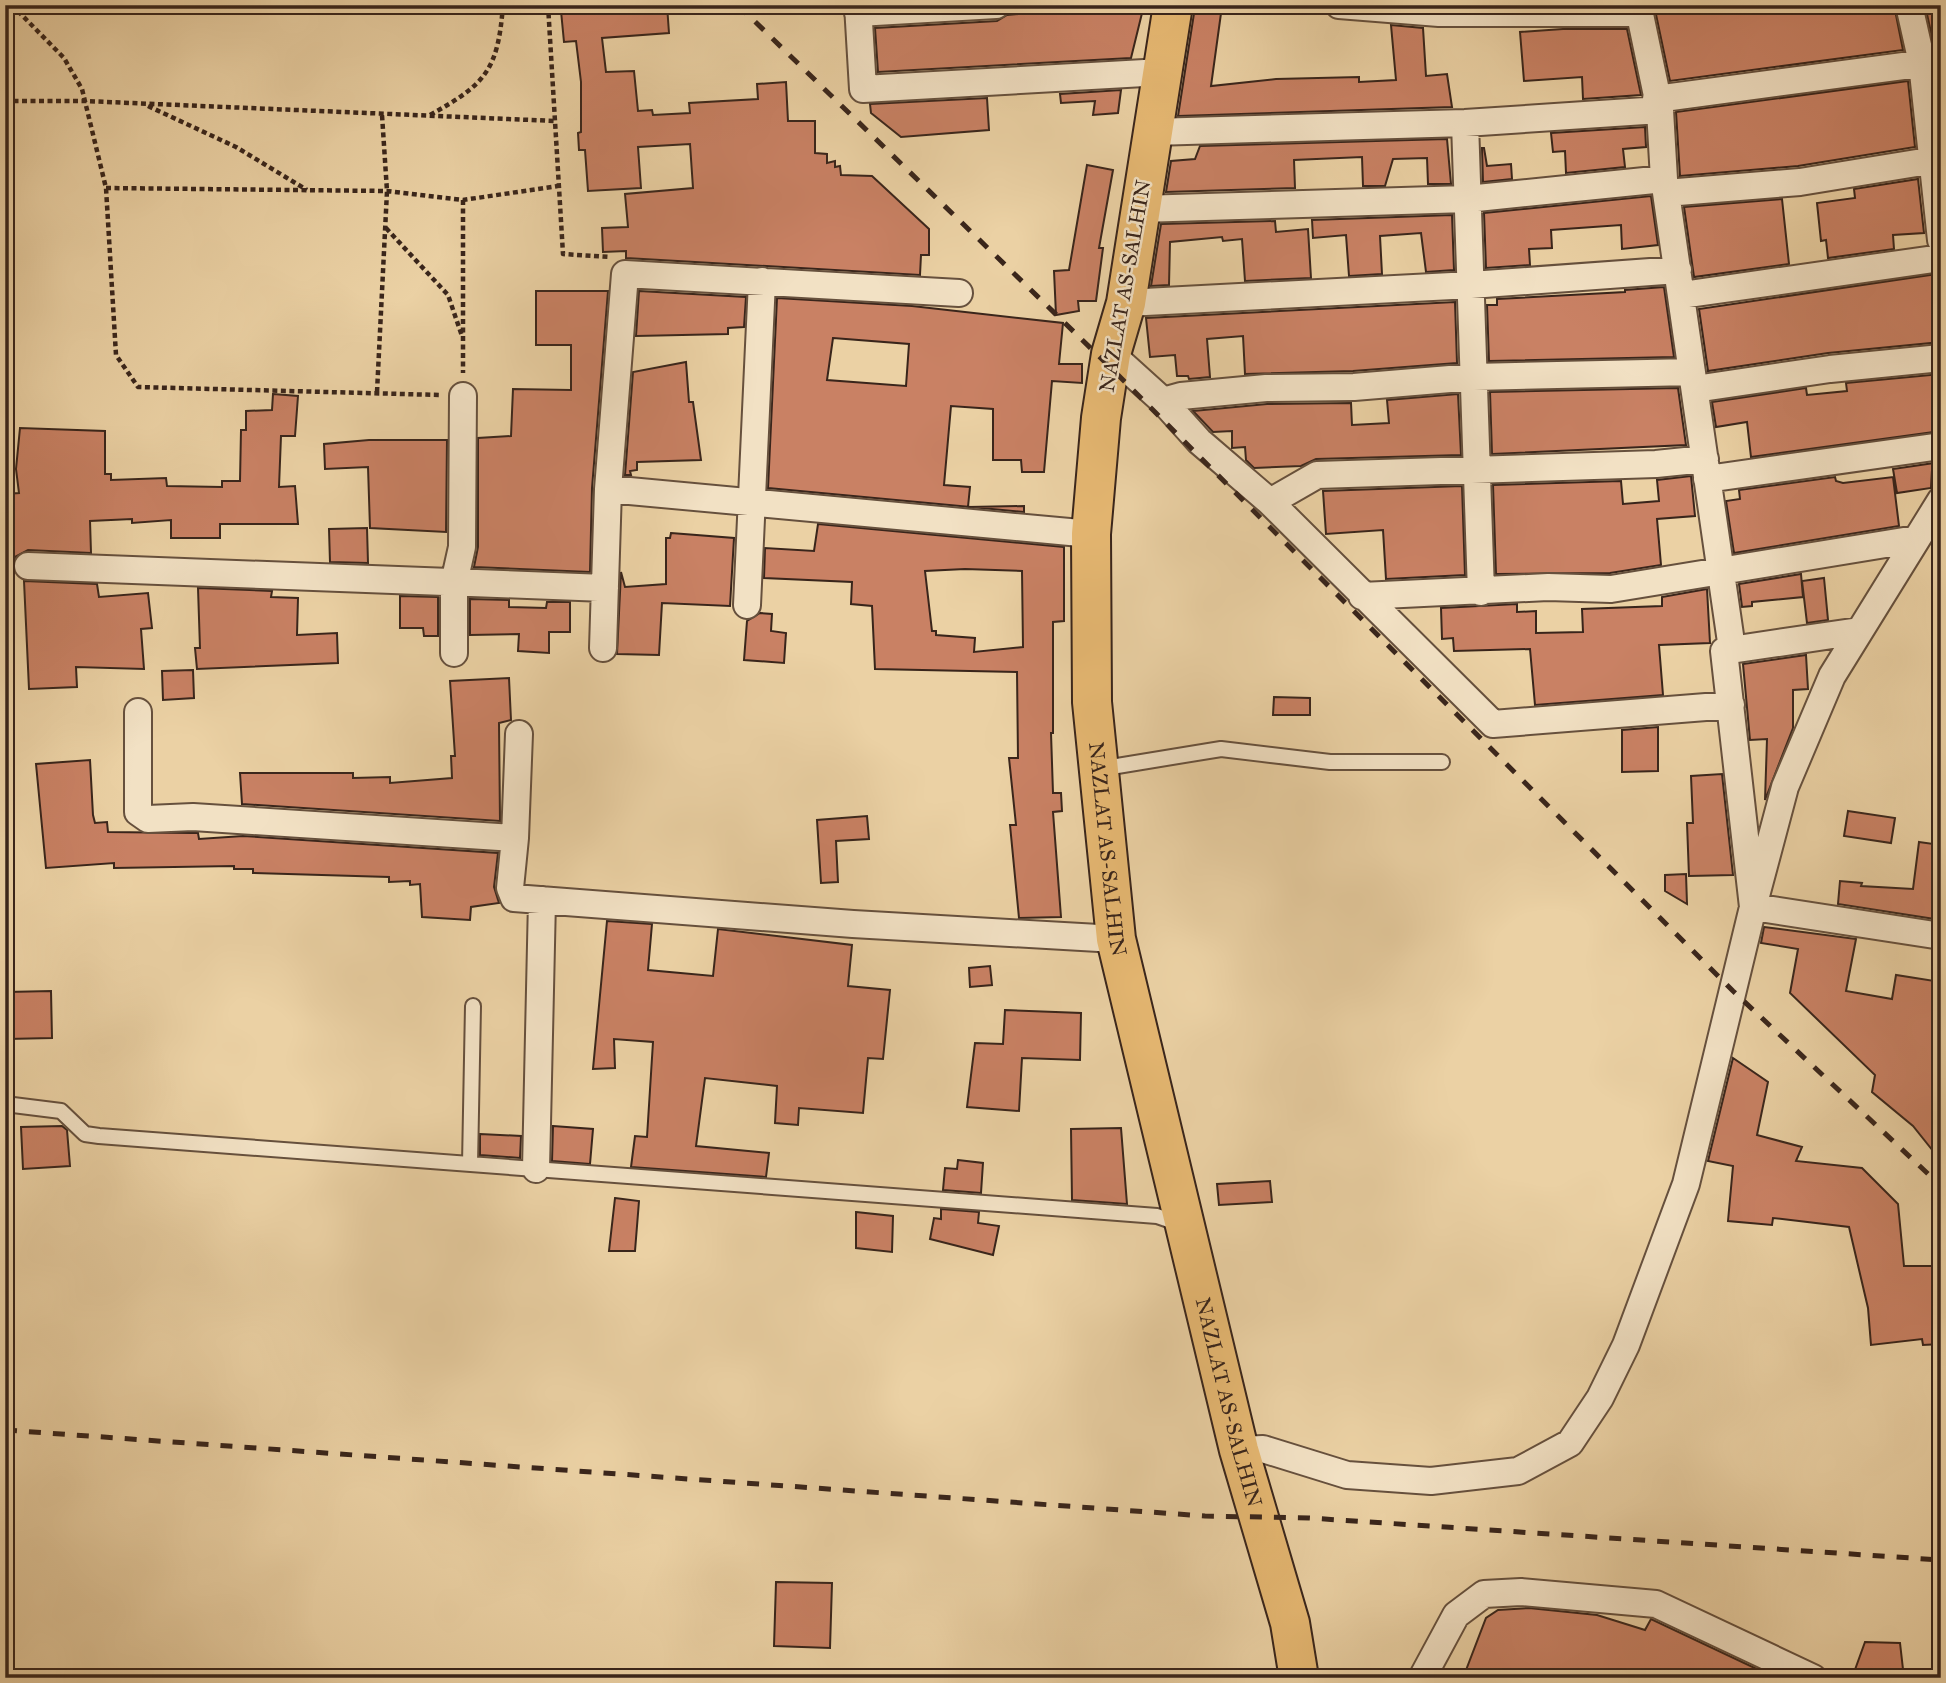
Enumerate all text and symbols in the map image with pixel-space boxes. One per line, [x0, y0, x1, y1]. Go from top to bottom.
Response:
street label: NAZLAT AS-SALHIN [1094, 178, 1157, 394]
street label: NAZLAT AS-SALHIN [1083, 741, 1133, 959]
street label: NAZLAT AS-SALHIN [1190, 1295, 1268, 1510]

